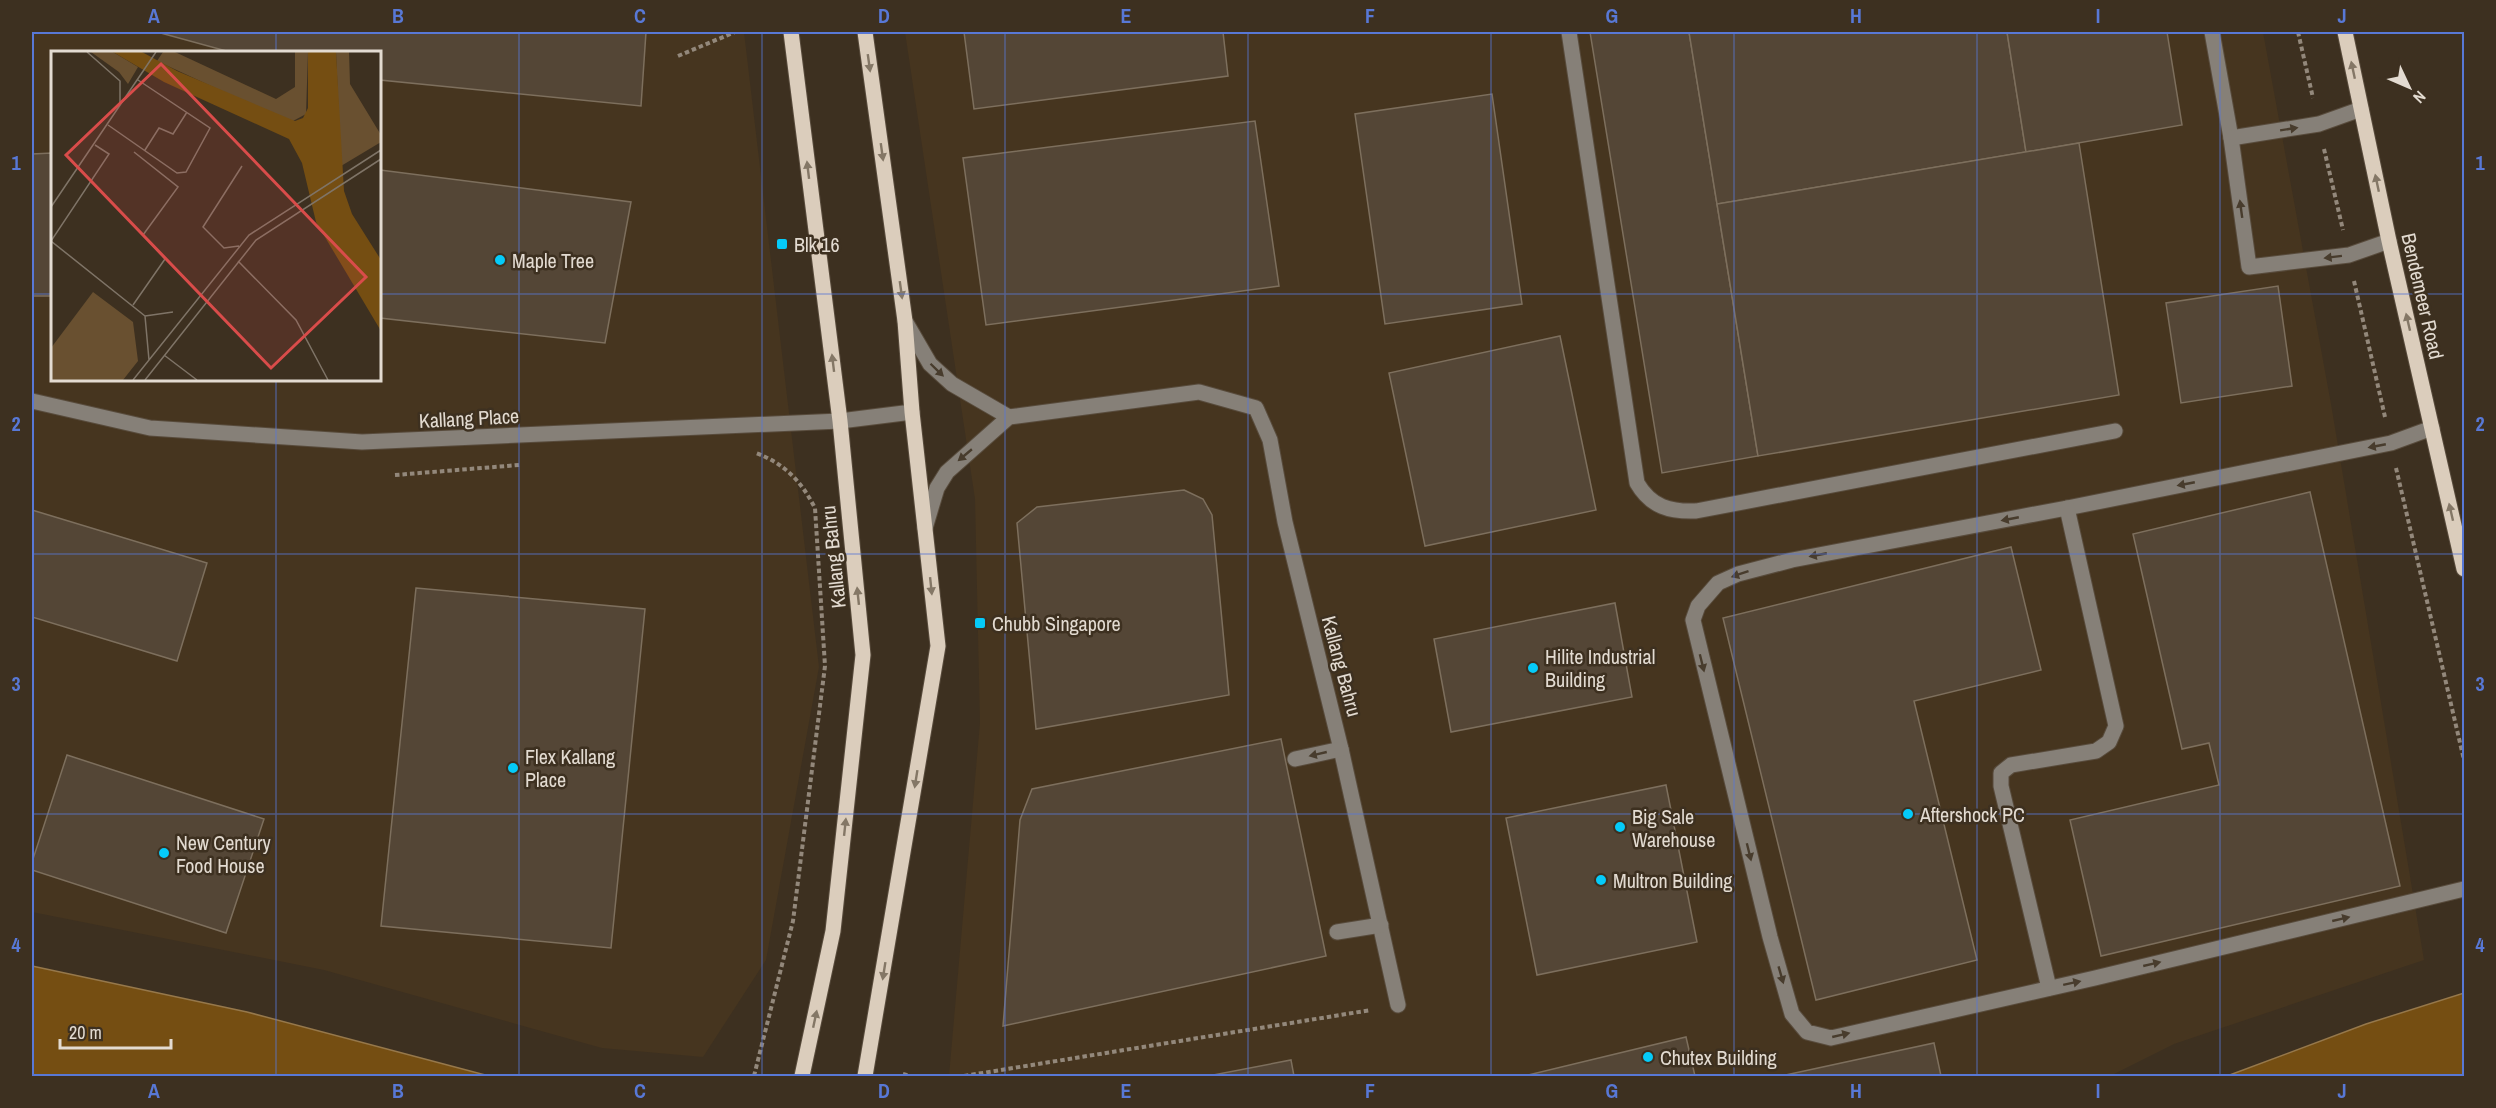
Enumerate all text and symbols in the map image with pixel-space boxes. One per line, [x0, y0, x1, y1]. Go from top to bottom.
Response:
text: A [148, 2, 160, 29]
text: B [392, 2, 404, 29]
text: C [634, 2, 646, 29]
text: D [878, 2, 890, 29]
text: E [1121, 2, 1132, 29]
text: F [1365, 2, 1375, 29]
text: G [1606, 2, 1618, 29]
text: H [1850, 2, 1862, 29]
text: I [2096, 2, 2100, 29]
text: J [2337, 2, 2347, 29]
inset map [51, 51, 381, 381]
one-way arrow [864, 53, 874, 72]
north arrow [2379, 57, 2439, 117]
one-way arrow [2347, 61, 2357, 80]
text: N [2409, 86, 2431, 108]
one-way arrow [2279, 124, 2298, 133]
one-way arrow [877, 143, 886, 162]
text: 1 [11, 149, 21, 176]
text: 1 [2475, 149, 2485, 176]
one-way arrow [804, 160, 813, 179]
one-way arrow [2372, 174, 2381, 193]
one-way arrow [2236, 200, 2246, 219]
street label: Bendemeer Road [2395, 230, 2451, 362]
place label: Blk 16 [794, 231, 840, 258]
marker: Blk 16 [775, 237, 789, 251]
place label: Maple Tree [512, 247, 594, 274]
one-way arrow [2323, 252, 2342, 261]
marker: Maple Tree [493, 253, 507, 267]
one-way arrow [896, 281, 905, 300]
one-way arrow [2402, 313, 2412, 331]
one-way arrow [828, 353, 838, 372]
one-way arrow [929, 363, 944, 376]
street label: Kallang Place [418, 402, 520, 434]
text: 2 [11, 410, 21, 437]
text: 2 [2475, 410, 2485, 437]
one-way arrow [2367, 441, 2386, 451]
one-way arrow [957, 448, 973, 461]
one-way arrow [2176, 480, 2195, 489]
one-way arrow [2446, 503, 2456, 521]
street label: Kallang Bahru [814, 504, 852, 610]
one-way arrow [2000, 515, 2019, 524]
one-way arrow [1808, 551, 1827, 560]
one-way arrow [1730, 570, 1748, 580]
one-way arrow [927, 576, 936, 595]
one-way arrow [853, 587, 863, 606]
place label: Chubb Singapore [992, 610, 1121, 637]
street label: Kallang Bahru [1316, 613, 1368, 719]
marker: Chubb Singapore [973, 616, 987, 630]
place label: Hilite Industrial Building [1545, 643, 1655, 693]
one-way arrow [1698, 653, 1708, 672]
marker: Hilite Industrial Building [1526, 661, 1540, 675]
text: 3 [11, 670, 21, 697]
text: 3 [2475, 670, 2485, 697]
place label: Flex Kallang Place [525, 743, 615, 793]
one-way arrow [1309, 749, 1327, 759]
marker: Flex Kallang Place [506, 761, 520, 775]
one-way arrow [911, 769, 920, 788]
place label: Aftershock PC [1919, 801, 2025, 828]
place label: Big Sale Warehouse [1632, 803, 1715, 853]
marker: Aftershock PC [1901, 807, 1915, 821]
one-way arrow [840, 817, 849, 836]
marker: Big Sale Warehouse [1613, 820, 1627, 834]
place label: New Century Food House [176, 829, 272, 879]
one-way arrow [1745, 843, 1754, 861]
marker: New Century Food House [157, 846, 171, 860]
place label: Multron Building [1613, 867, 1732, 894]
marker: Multron Building [1594, 873, 1608, 887]
one-way arrow [2332, 913, 2351, 923]
text: 4 [11, 931, 21, 958]
text: 4 [2475, 931, 2485, 958]
one-way arrow [2142, 959, 2161, 969]
one-way arrow [879, 962, 888, 981]
one-way arrow [1777, 966, 1786, 984]
one-way arrow [2063, 978, 2082, 987]
one-way arrow [810, 1010, 820, 1029]
scale bar [60, 1012, 171, 1050]
text: 20 m [69, 1020, 102, 1045]
one-way arrow [1831, 1030, 1850, 1040]
place label: Chutex Building [1660, 1044, 1777, 1071]
marker: Chutex Building [1641, 1050, 1655, 1064]
text: A [148, 1077, 160, 1104]
text: B [392, 1077, 404, 1104]
text: C [634, 1077, 646, 1104]
text: D [878, 1077, 890, 1104]
text: E [1121, 1077, 1132, 1104]
text: F [1365, 1077, 1375, 1104]
text: G [1606, 1077, 1618, 1104]
text: H [1850, 1077, 1862, 1104]
text: I [2096, 1077, 2100, 1104]
text: J [2337, 1077, 2347, 1104]

